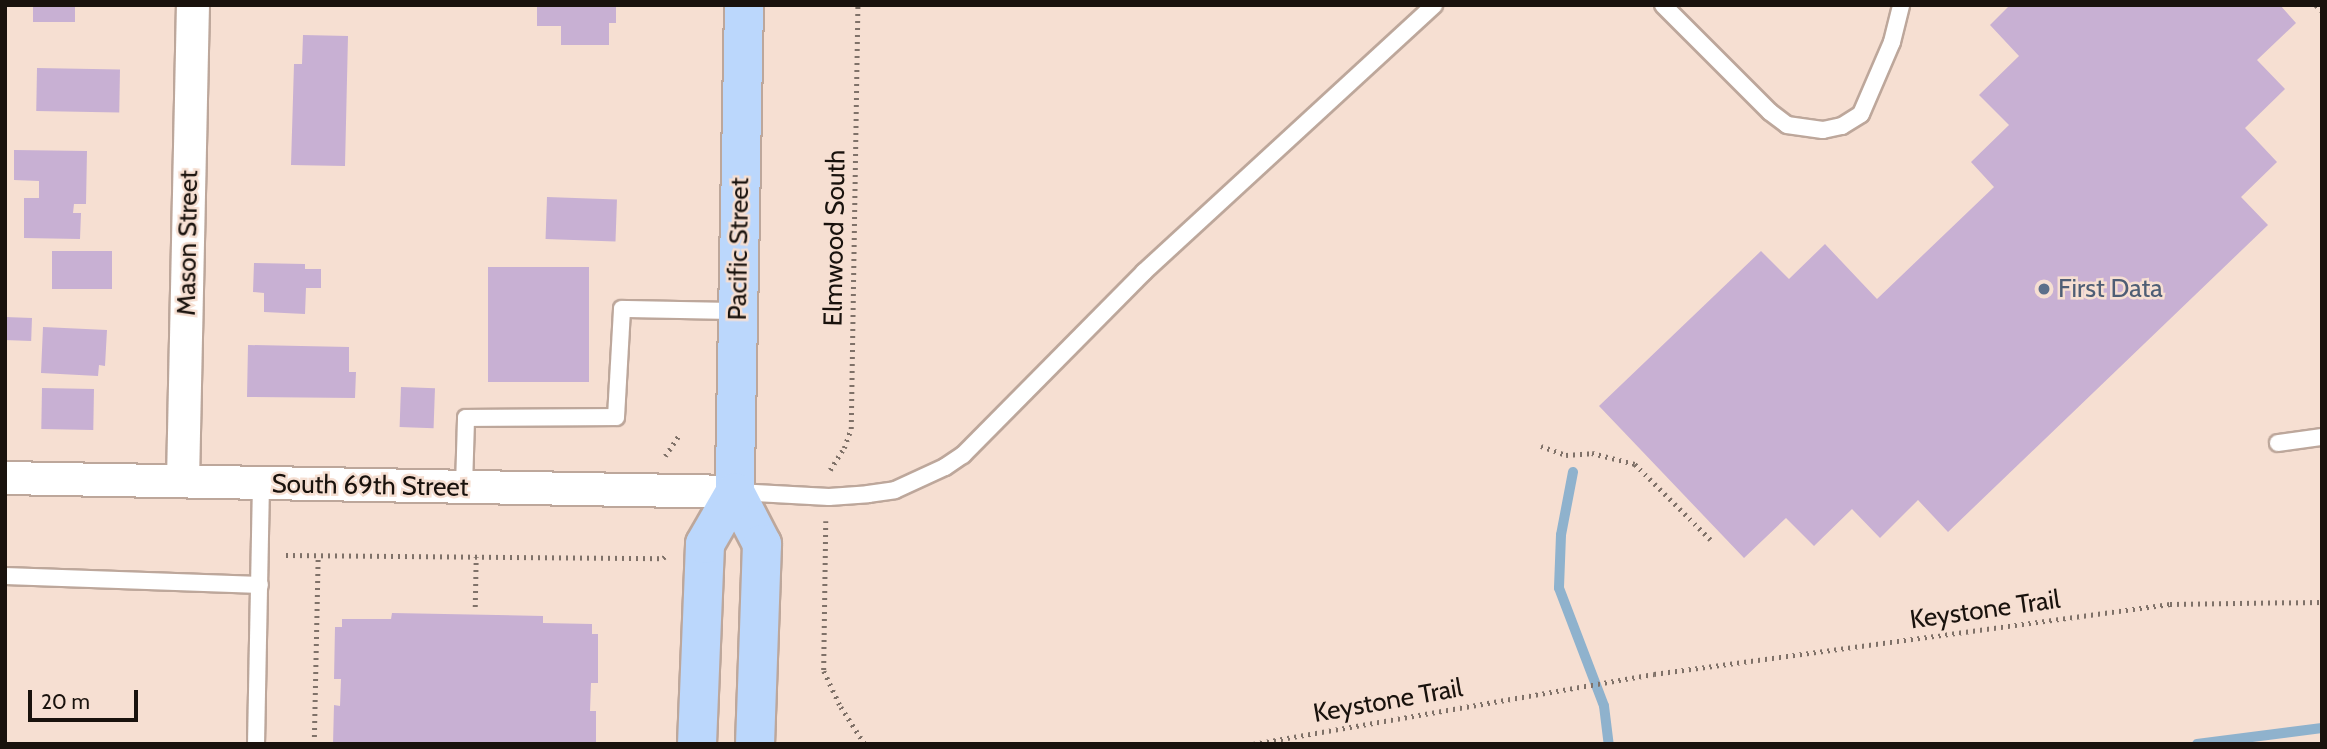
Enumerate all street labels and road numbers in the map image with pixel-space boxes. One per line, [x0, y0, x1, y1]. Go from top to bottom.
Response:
street label: Elmwood South [818, 149, 852, 327]
street label: Mason Street [171, 170, 205, 316]
street label: Pacific Street [722, 177, 756, 321]
street label: South 69th Street [271, 469, 469, 503]
street label: Keystone Trail [1908, 584, 2062, 636]
street label: Keystone Trail [1311, 673, 1465, 729]

